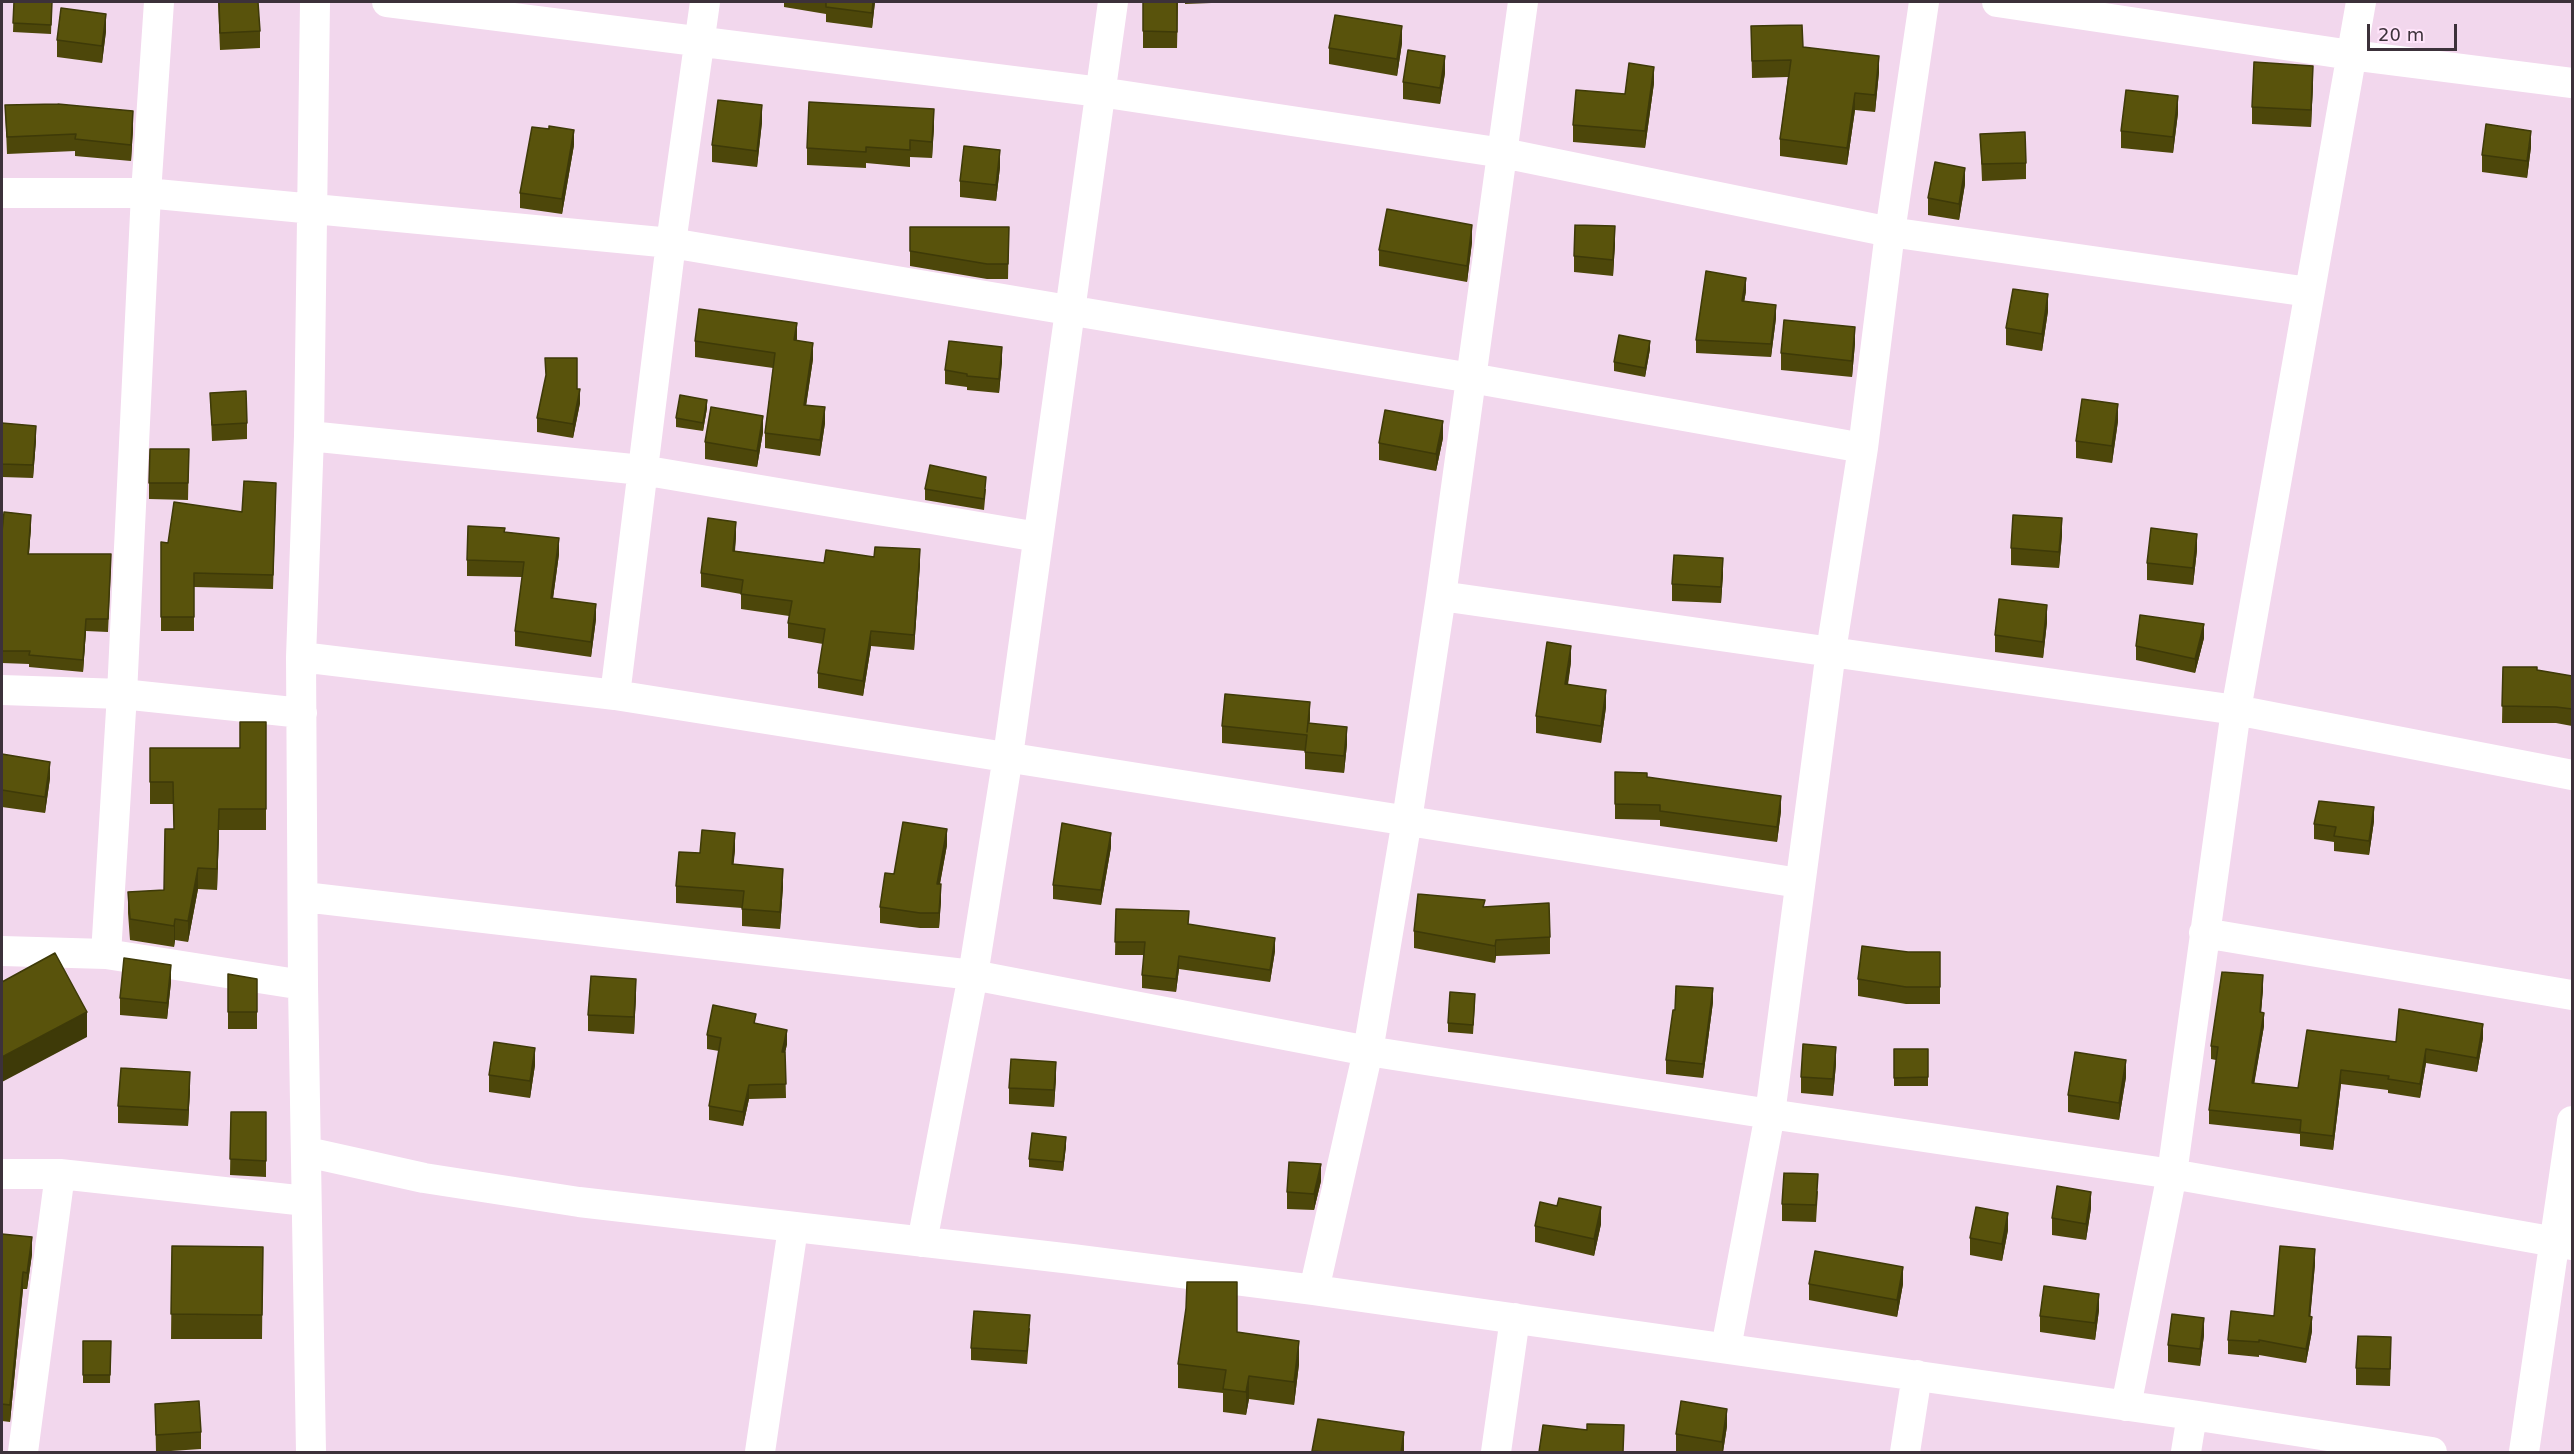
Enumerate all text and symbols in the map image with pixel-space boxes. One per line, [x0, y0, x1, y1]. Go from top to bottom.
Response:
scale bar [2370, 12, 2460, 50]
text: 20 m [2378, 24, 2424, 45]

